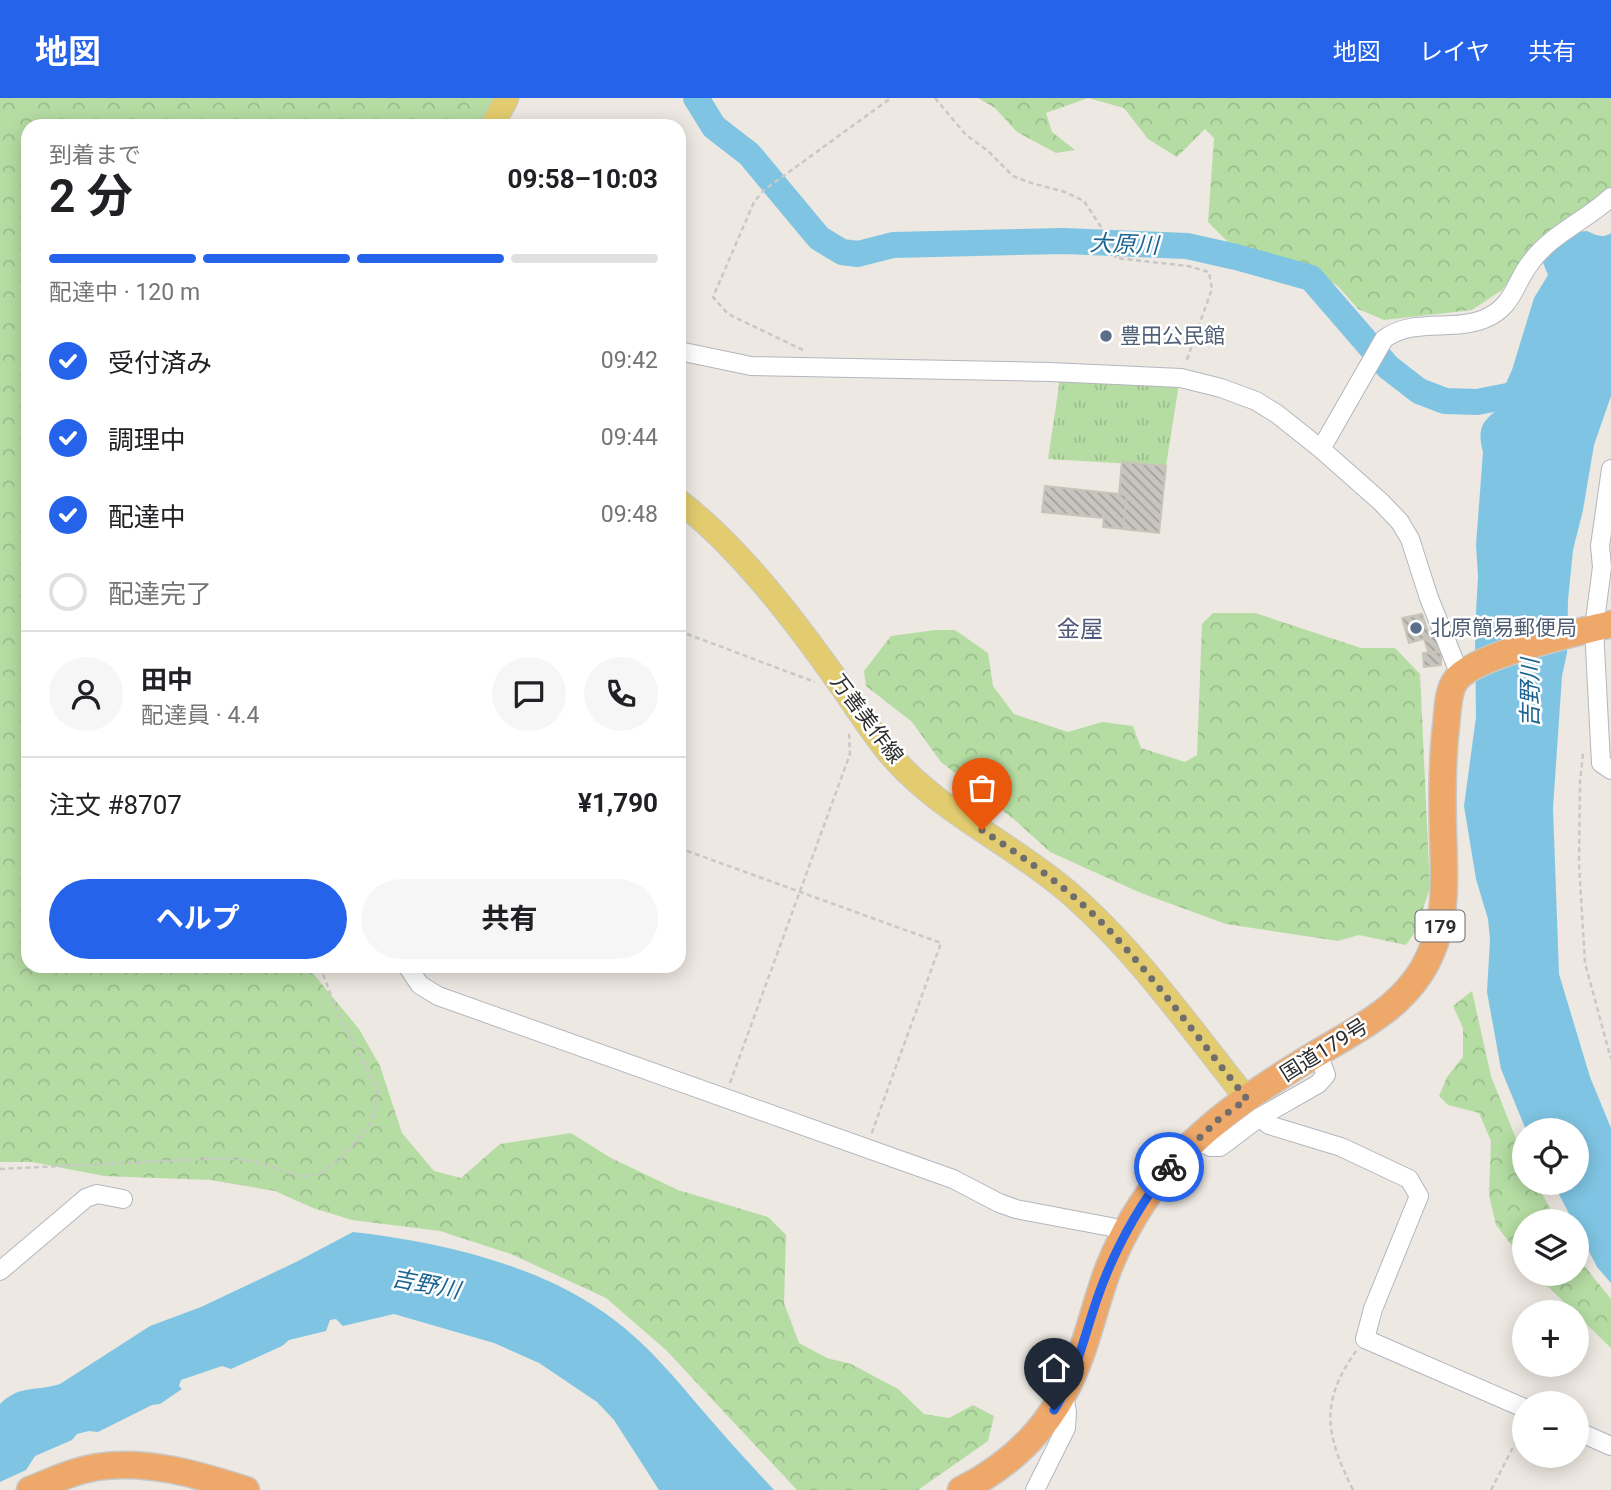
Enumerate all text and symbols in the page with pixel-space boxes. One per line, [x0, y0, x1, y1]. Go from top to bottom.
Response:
text: 地図 [35, 32, 101, 71]
text: 地図 [1333, 38, 1381, 66]
text: レイヤ [1419, 38, 1490, 66]
text: 共有 [1528, 38, 1576, 66]
text: 到着まで [49, 142, 141, 169]
text: 09:58–10:03 [508, 164, 658, 194]
text: 2 分 [49, 169, 133, 223]
water label: 大原川 [1089, 230, 1162, 259]
text: 配達中 · 120 m [49, 279, 200, 306]
place label: 豊田公民館 [1120, 324, 1225, 348]
marker: 豊田公民館 [1098, 328, 1114, 344]
icon: check [49, 342, 87, 380]
text: 09:42 [601, 347, 658, 374]
text: 受付済み [108, 348, 212, 378]
icon: check [49, 419, 87, 457]
text: 09:44 [601, 424, 658, 451]
text: 調理中 [108, 425, 186, 455]
icon: check [49, 496, 87, 534]
text: 09:48 [601, 501, 658, 528]
text: 配達中 [108, 502, 186, 532]
text: 配達完了 [108, 579, 212, 609]
district label: 金屋 [1057, 616, 1103, 643]
place label: 北原簡易郵便局 [1430, 616, 1577, 640]
marker: 北原簡易郵便局 [1408, 620, 1424, 636]
water label: 吉野川 [1517, 656, 1544, 728]
button: person [49, 657, 123, 731]
button: chat [492, 657, 566, 731]
button: phone [584, 657, 658, 731]
text: 田中 [141, 665, 193, 695]
street label: 万善美作線 [826, 670, 908, 768]
text: 配達員 · 4.4 [141, 702, 259, 729]
pin [952, 758, 1012, 830]
icon: bag [963, 769, 1001, 807]
text: ¥1,790 [578, 788, 658, 818]
text: 注文 #8707 [49, 790, 182, 820]
button: ヘルプ [49, 879, 347, 959]
button: 共有 [361, 879, 658, 959]
road number: 179 [1416, 911, 1464, 942]
street label: 国道179号 [1276, 1014, 1372, 1086]
map controls [1512, 1118, 1589, 1468]
button: locate [1512, 1118, 1589, 1195]
courier [1134, 1132, 1204, 1202]
icon: bike [1150, 1148, 1188, 1186]
button: layers [1512, 1209, 1589, 1286]
water label: 吉野川 [389, 1265, 465, 1305]
button: + [1512, 1300, 1589, 1377]
pin [1024, 1338, 1084, 1410]
icon: home [1035, 1349, 1073, 1387]
button: − [1512, 1391, 1589, 1468]

